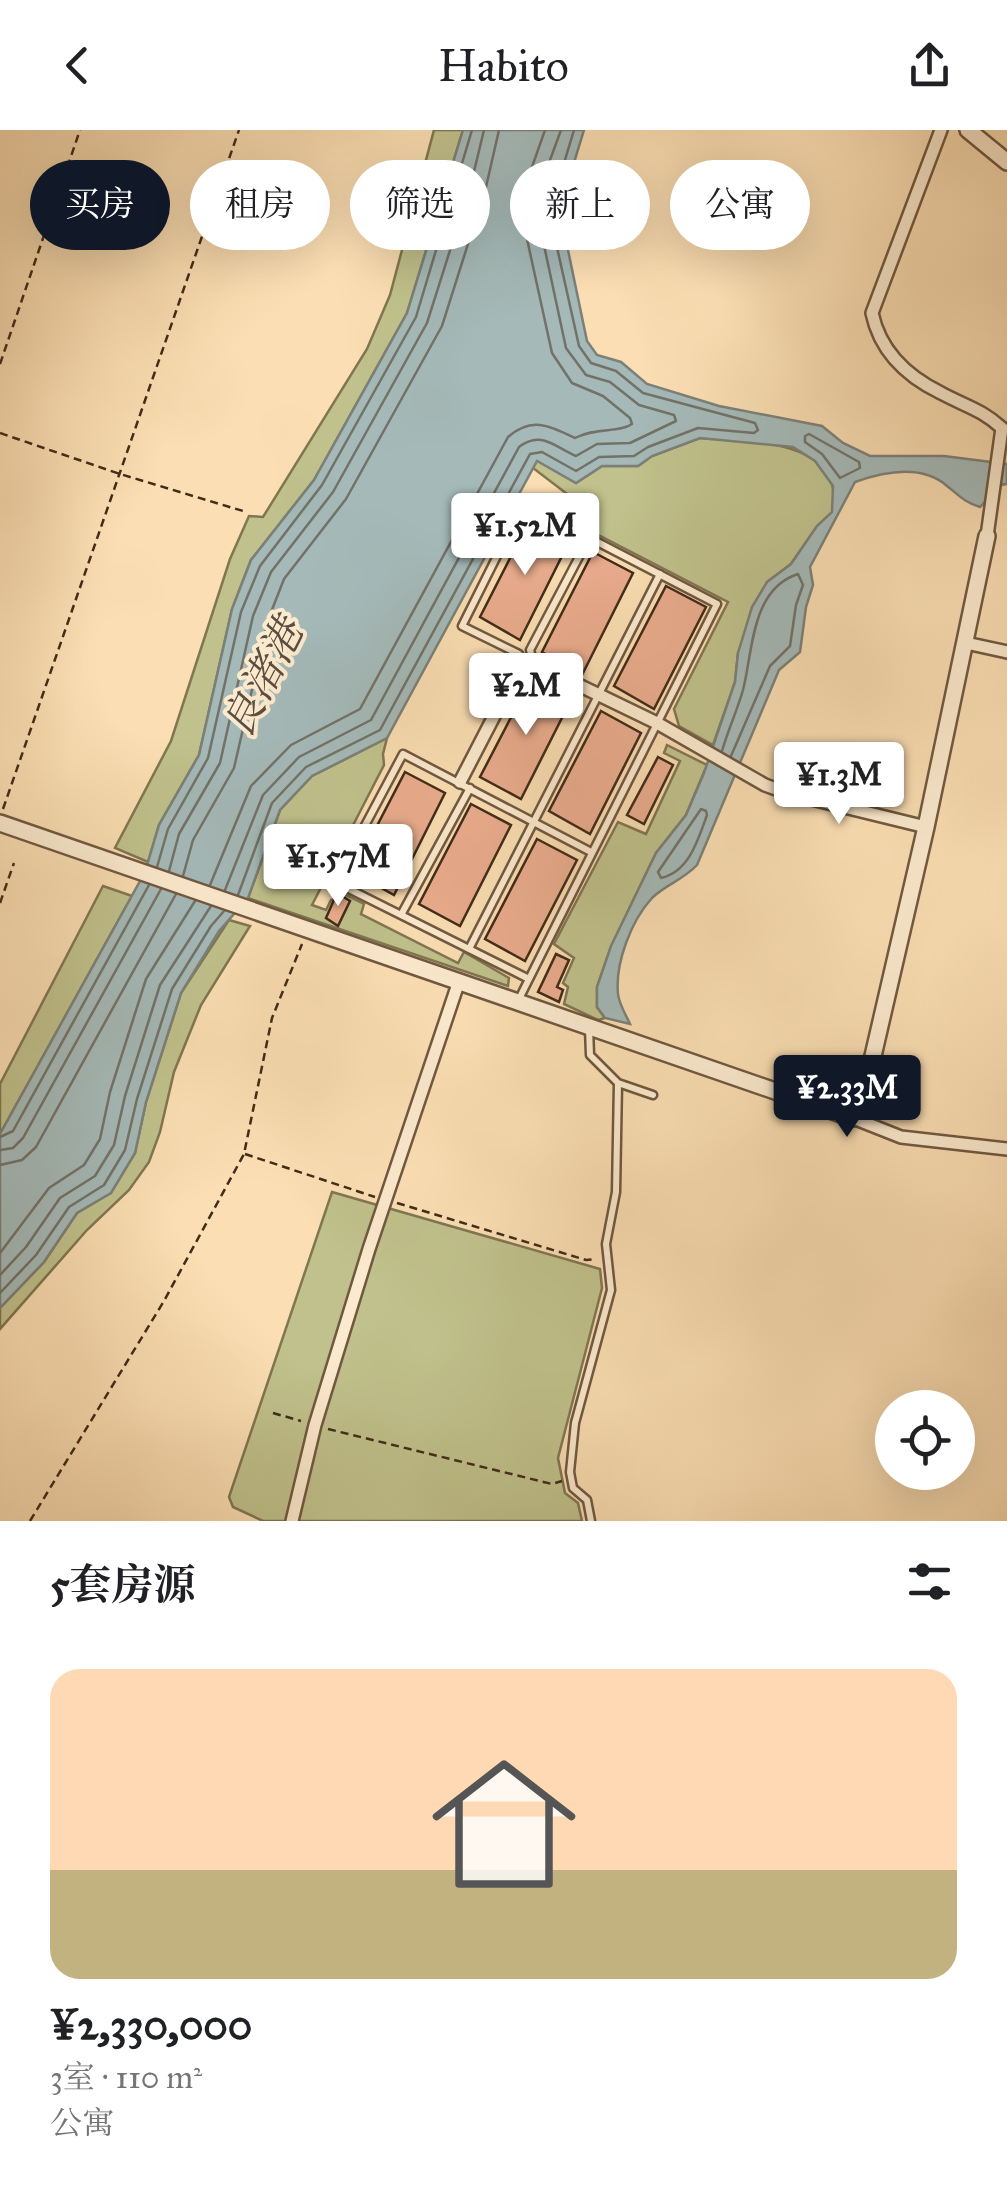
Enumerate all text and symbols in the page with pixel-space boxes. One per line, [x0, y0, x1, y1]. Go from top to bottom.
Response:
icon: back [50, 38, 105, 93]
text: Habito [438, 38, 569, 93]
icon: share [902, 38, 957, 93]
chip: 买房 [30, 160, 170, 250]
chip: 租房 [190, 160, 330, 250]
chip: 筛选 [350, 160, 490, 250]
chip: 新上 [510, 160, 650, 250]
chip: 公寓 [670, 160, 810, 250]
pin: ¥1.52M [444, 493, 606, 578]
text: ¥1.52M [473, 506, 577, 545]
water label: 良渚港 [211, 606, 317, 746]
pin: ¥2M [478, 653, 574, 738]
text: ¥2M [491, 666, 561, 705]
pin: ¥1.3M [769, 742, 909, 827]
text: ¥1.3M [796, 755, 882, 794]
pin: ¥1.57M [257, 824, 419, 909]
text: ¥1.57M [286, 837, 390, 876]
pin: ¥2.33M [766, 1055, 928, 1140]
text: ¥2.33M [796, 1068, 898, 1107]
map controls [875, 1390, 975, 1490]
button: locate [875, 1390, 975, 1490]
icon: filters [902, 1554, 957, 1609]
text: 5套房源 [50, 1559, 196, 1611]
icon: home [414, 1734, 594, 1914]
text: ¥2,330,000 [50, 1999, 252, 2051]
text: 3室 · 110 m² [50, 2058, 202, 2097]
text: 公寓 [50, 2104, 114, 2143]

